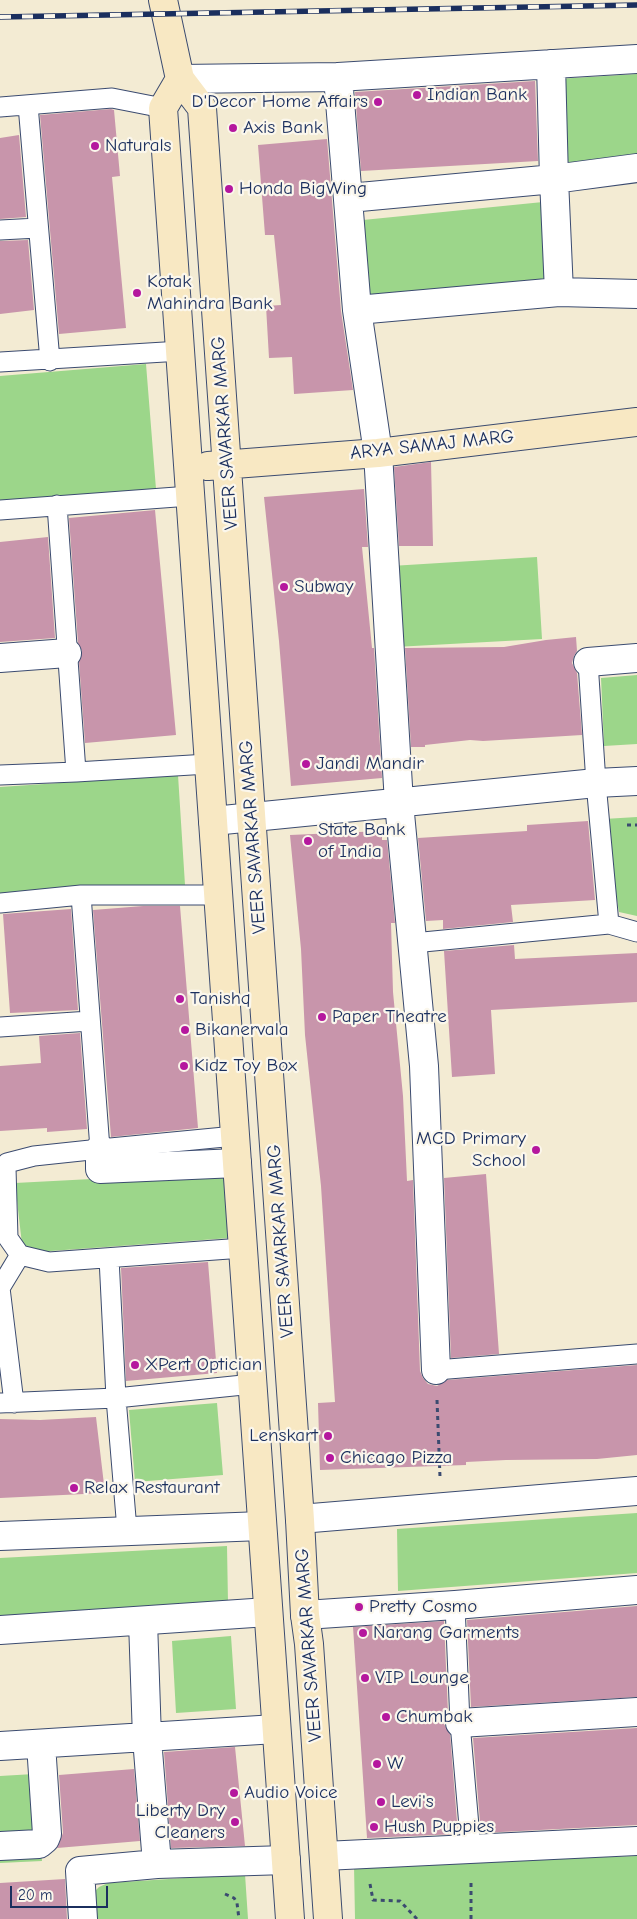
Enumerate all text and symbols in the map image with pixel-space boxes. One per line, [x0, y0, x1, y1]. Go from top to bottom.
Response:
place label: Indian Bank [427, 84, 527, 106]
marker: Indian Bank [411, 89, 423, 101]
place label: D'Decor Home Affairs [192, 91, 368, 113]
marker: D'Decor Home Affairs [372, 96, 384, 108]
place label: Axis Bank [243, 117, 323, 139]
marker: Axis Bank [227, 122, 239, 134]
place label: Naturals [105, 135, 171, 157]
marker: Naturals [89, 140, 101, 152]
place label: Honda BigWing [239, 178, 367, 200]
marker: Honda BigWing [223, 183, 235, 195]
place label: Kotak Mahindra Bank [147, 271, 272, 315]
marker: Kotak Mahindra Bank [131, 287, 143, 299]
street label: VEER SAVARKAR MARG [207, 335, 243, 531]
street label: ARYA SAMAJ MARG [349, 425, 515, 465]
place label: Subway [294, 576, 354, 598]
marker: Subway [278, 581, 290, 593]
street label: VEER SAVARKAR MARG [235, 739, 271, 935]
place label: Jandi Mandir [316, 753, 424, 775]
marker: Jandi Mandir [300, 758, 312, 770]
place label: State Bank of India [318, 819, 405, 863]
marker: State Bank of India [302, 835, 314, 847]
place label: Tanishq [190, 988, 251, 1010]
marker: Tanishq [174, 993, 186, 1005]
place label: Paper Theatre [332, 1006, 447, 1028]
marker: Paper Theatre [316, 1011, 328, 1023]
place label: Bikanervala [195, 1019, 289, 1041]
marker: Bikanervala [179, 1024, 191, 1036]
place label: Kidz Toy Box [194, 1055, 297, 1077]
marker: Kidz Toy Box [178, 1060, 190, 1072]
place label: MCD Primary School [416, 1128, 526, 1172]
street label: VEER SAVARKAR MARG [263, 1143, 299, 1339]
marker: MCD Primary School [530, 1144, 542, 1156]
place label: XPert Optician [145, 1354, 262, 1376]
marker: XPert Optician [129, 1359, 141, 1371]
place label: Lenskart [249, 1425, 318, 1447]
marker: Lenskart [322, 1430, 334, 1442]
place label: Chicago Pizza [340, 1447, 452, 1469]
marker: Chicago Pizza [324, 1452, 336, 1464]
place label: Relax Restaurant [84, 1477, 220, 1499]
marker: Relax Restaurant [68, 1482, 80, 1494]
street label: VEER SAVARKAR MARG [291, 1547, 327, 1743]
place label: Pretty Cosmo [369, 1596, 477, 1618]
marker: Pretty Cosmo [353, 1601, 365, 1613]
place label: Narang Garments [373, 1622, 519, 1644]
marker: Narang Garments [357, 1627, 369, 1639]
place label: VIP Lounge [375, 1667, 469, 1689]
marker: VIP Lounge [359, 1672, 371, 1684]
place label: Chumbak [396, 1706, 472, 1728]
marker: Chumbak [380, 1711, 392, 1723]
place label: W [387, 1753, 403, 1775]
marker: W [371, 1758, 383, 1770]
place label: Audio Voice [244, 1782, 338, 1804]
marker: Audio Voice [228, 1787, 240, 1799]
place label: Levi's [391, 1791, 434, 1813]
marker: Levi's [375, 1796, 387, 1808]
place label: Liberty Dry Cleaners [136, 1800, 225, 1844]
marker: Liberty Dry Cleaners [229, 1816, 241, 1828]
place label: Hush Puppies [384, 1816, 494, 1838]
marker: Hush Puppies [368, 1821, 380, 1833]
scale bar [12, 1876, 110, 1908]
text: 20 m [18, 1886, 52, 1904]

